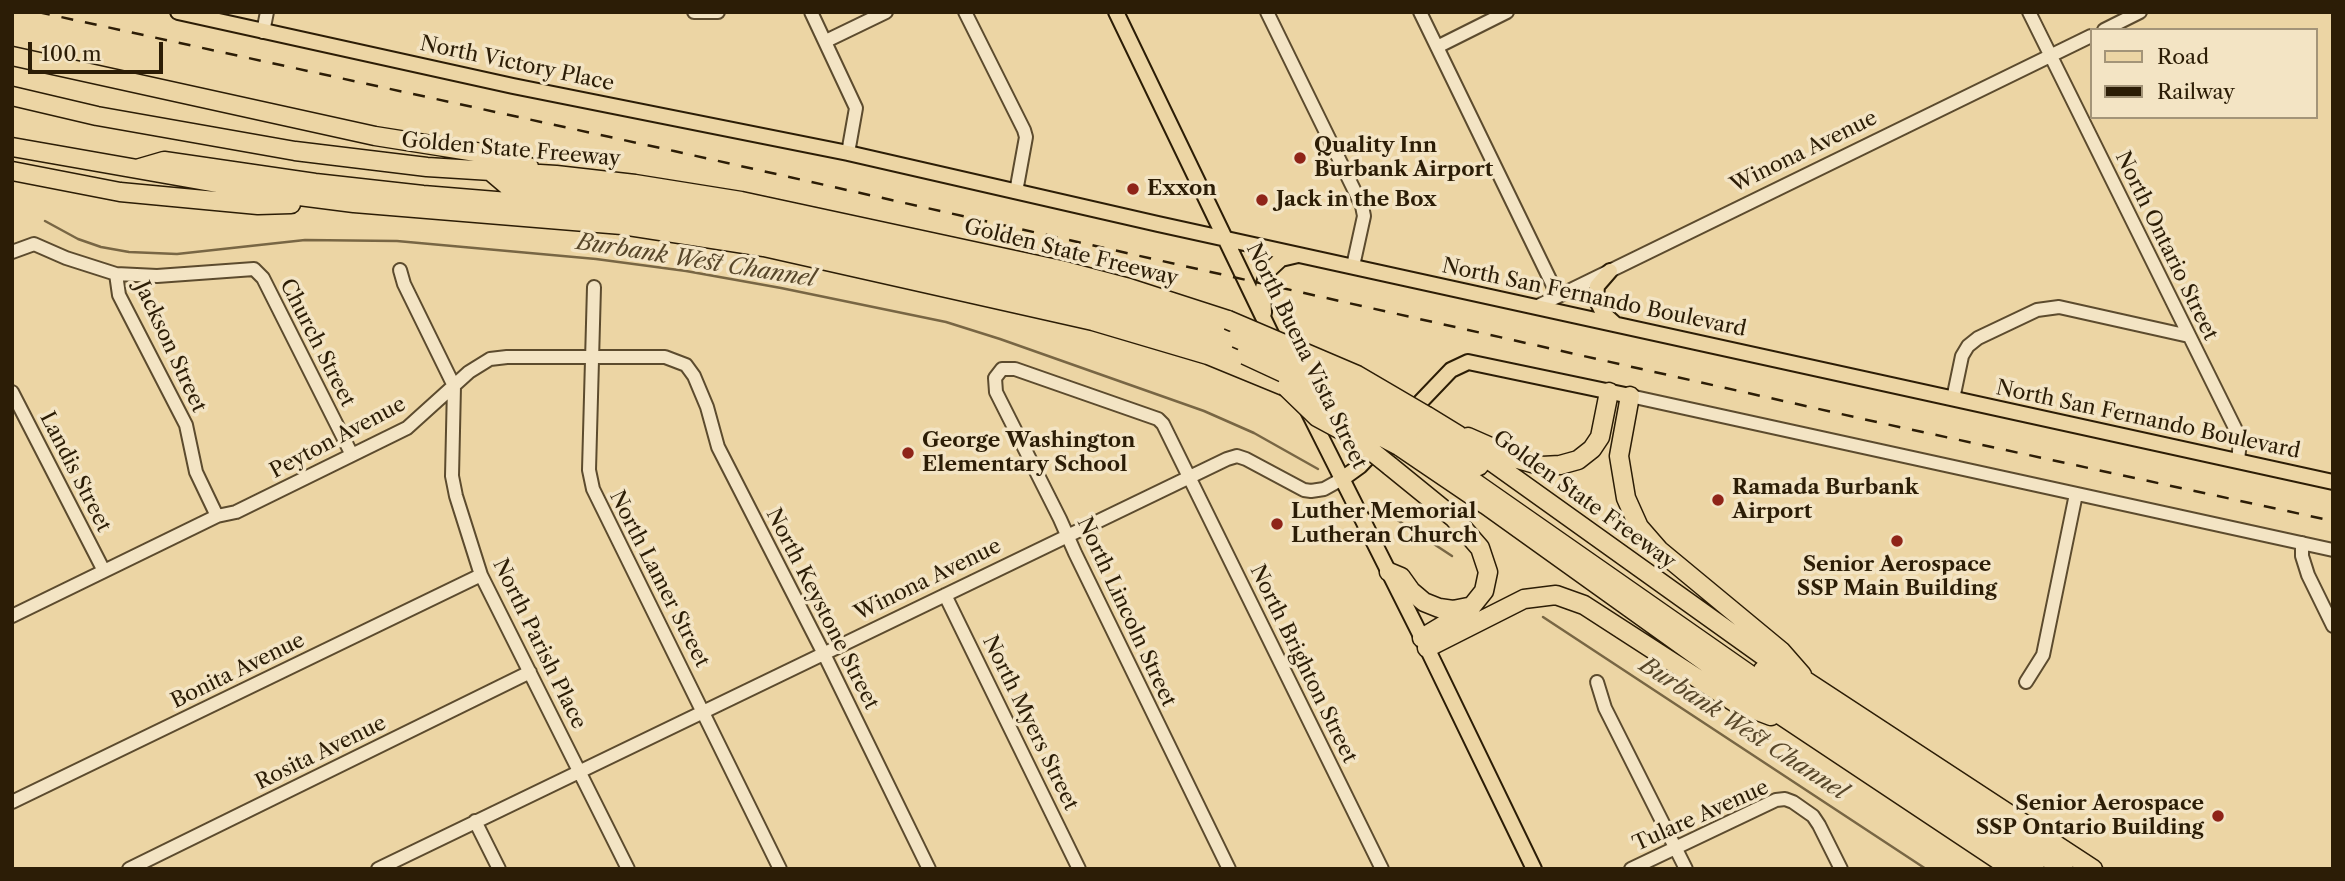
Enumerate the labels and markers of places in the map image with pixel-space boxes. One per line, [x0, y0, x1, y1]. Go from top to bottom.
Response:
place label: Quality Inn Burbank Airport [1314, 133, 1493, 183]
marker: Quality Inn Burbank Airport [1292, 150, 1308, 166]
place label: Exxon [1147, 176, 1217, 202]
marker: Exxon [1125, 181, 1141, 197]
place label: Jack in the Box [1276, 187, 1437, 213]
marker: Jack in the Box [1254, 192, 1270, 208]
place label: George Washington Elementary School [922, 428, 1135, 478]
marker: George Washington Elementary School [900, 445, 916, 461]
place label: Ramada Burbank Airport [1732, 475, 1919, 525]
marker: Ramada Burbank Airport [1710, 492, 1726, 508]
place label: Luther Memorial Lutheran Church [1291, 499, 1478, 549]
marker: Luther Memorial Lutheran Church [1269, 516, 1285, 532]
marker: Senior Aerospace SSP Main Building [1889, 533, 1905, 549]
place label: Senior Aerospace SSP Main Building [1797, 552, 1997, 602]
place label: Senior Aerospace SSP Ontario Building [1976, 791, 2204, 841]
marker: Senior Aerospace SSP Ontario Building [2210, 808, 2226, 824]

